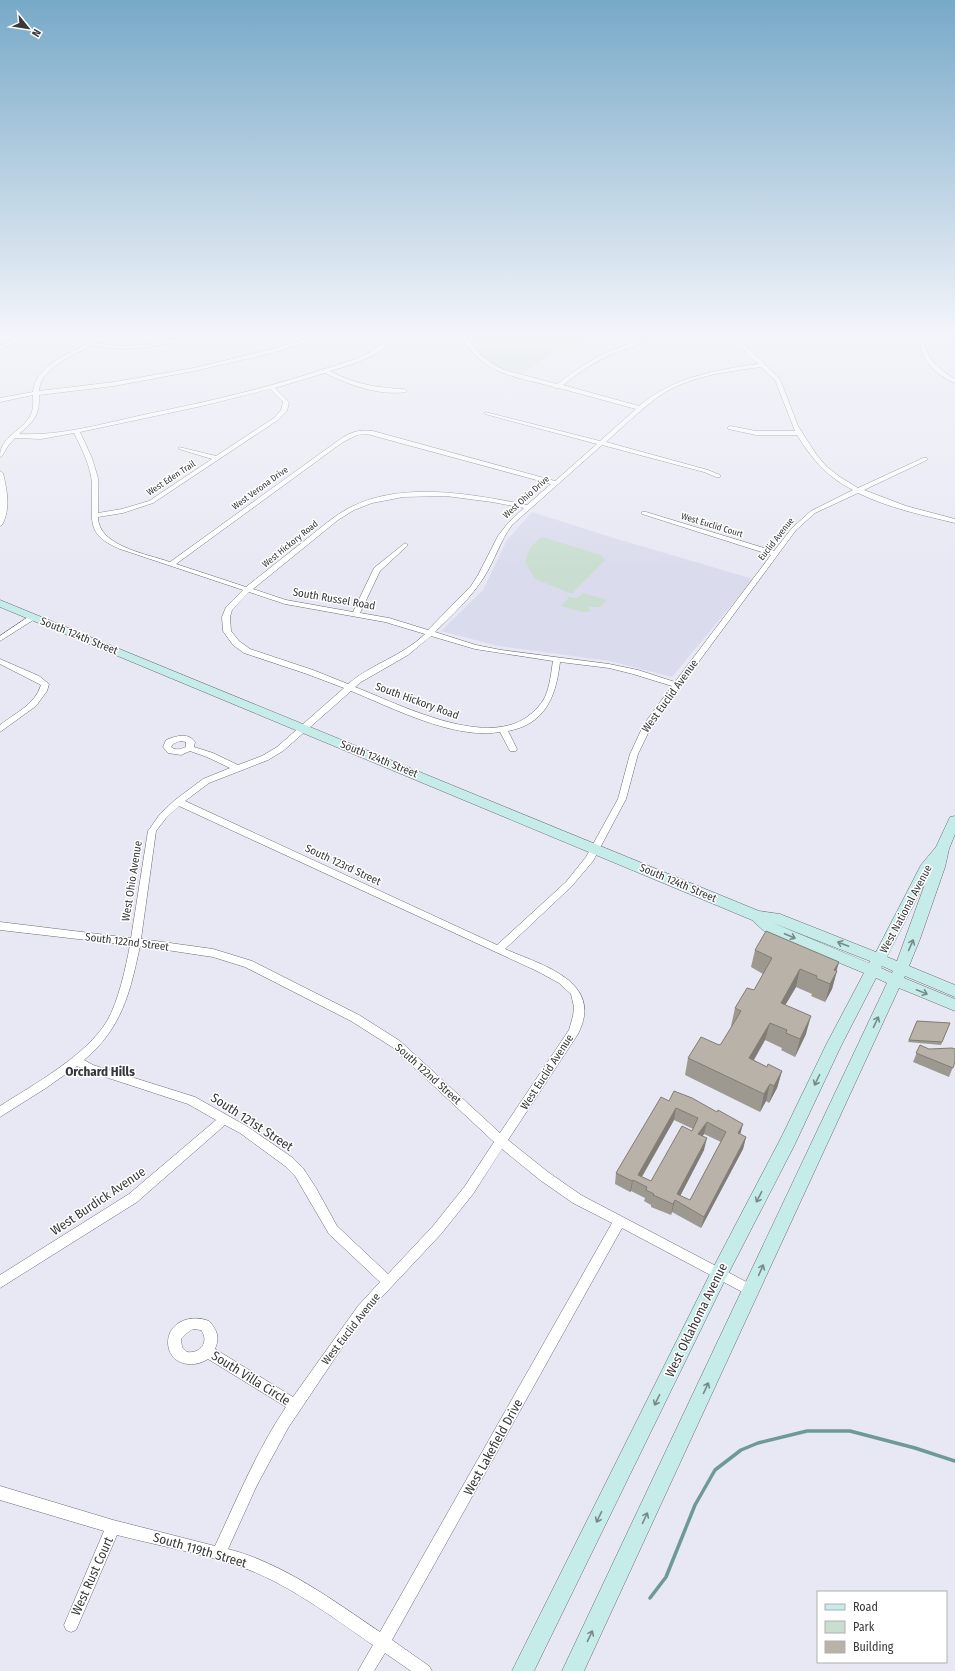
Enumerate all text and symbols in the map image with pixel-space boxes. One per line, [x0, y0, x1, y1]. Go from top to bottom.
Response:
north arrow [8, 8, 48, 48]
text: N [29, 27, 44, 39]
street label: West Eden Trail [145, 458, 198, 497]
street label: West Verona Drive [230, 464, 290, 512]
street label: West Ohio Drive [501, 473, 552, 520]
street label: West Euclid Court [680, 511, 744, 539]
street label: Euclid Avenue [756, 515, 796, 562]
street label: West Hickory Road [260, 519, 320, 569]
street label: South Russel Road [292, 585, 376, 613]
street label: South 124th Street [38, 615, 120, 658]
street label: West Euclid Avenue [639, 657, 701, 735]
street label: South Hickory Road [373, 680, 461, 722]
street label: South 124th Street [338, 738, 420, 781]
street label: West Ohio Avenue [119, 840, 145, 922]
street label: South 123rd Street [303, 842, 383, 888]
street label: South 124th Street [638, 861, 719, 905]
street label: West National Avenue [877, 863, 935, 955]
street label: South 122nd Street [84, 930, 170, 954]
one-way arrow [783, 933, 795, 941]
one-way arrow [907, 939, 915, 951]
one-way arrow [837, 940, 849, 948]
one-way arrow [916, 988, 928, 996]
one-way arrow [873, 1016, 880, 1028]
street label: West Euclid Avenue [518, 1032, 576, 1112]
street label: South 122nd Street [392, 1041, 464, 1107]
district label: Orchard Hills [65, 1064, 135, 1079]
one-way arrow [813, 1074, 820, 1086]
street label: South 121st Street [208, 1090, 296, 1154]
street label: West Burdick Avenue [48, 1164, 148, 1238]
one-way arrow [755, 1190, 762, 1202]
street label: West Oklahoma Avenue [662, 1261, 730, 1379]
one-way arrow [758, 1264, 765, 1276]
street label: West Euclid Avenue [319, 1291, 383, 1367]
street label: South Villa Circle [209, 1348, 293, 1408]
one-way arrow [703, 1382, 710, 1394]
one-way arrow [653, 1394, 660, 1406]
street label: West Lakefield Drive [460, 1396, 526, 1498]
one-way arrow [595, 1511, 602, 1523]
one-way arrow [642, 1512, 649, 1524]
street label: South 119th Street [151, 1529, 249, 1571]
street label: West Rust Court [68, 1534, 116, 1618]
legend [817, 1591, 947, 1663]
text: Road [853, 1600, 878, 1614]
text: Park [853, 1620, 875, 1634]
one-way arrow [587, 1630, 594, 1642]
text: Building [853, 1640, 894, 1654]

